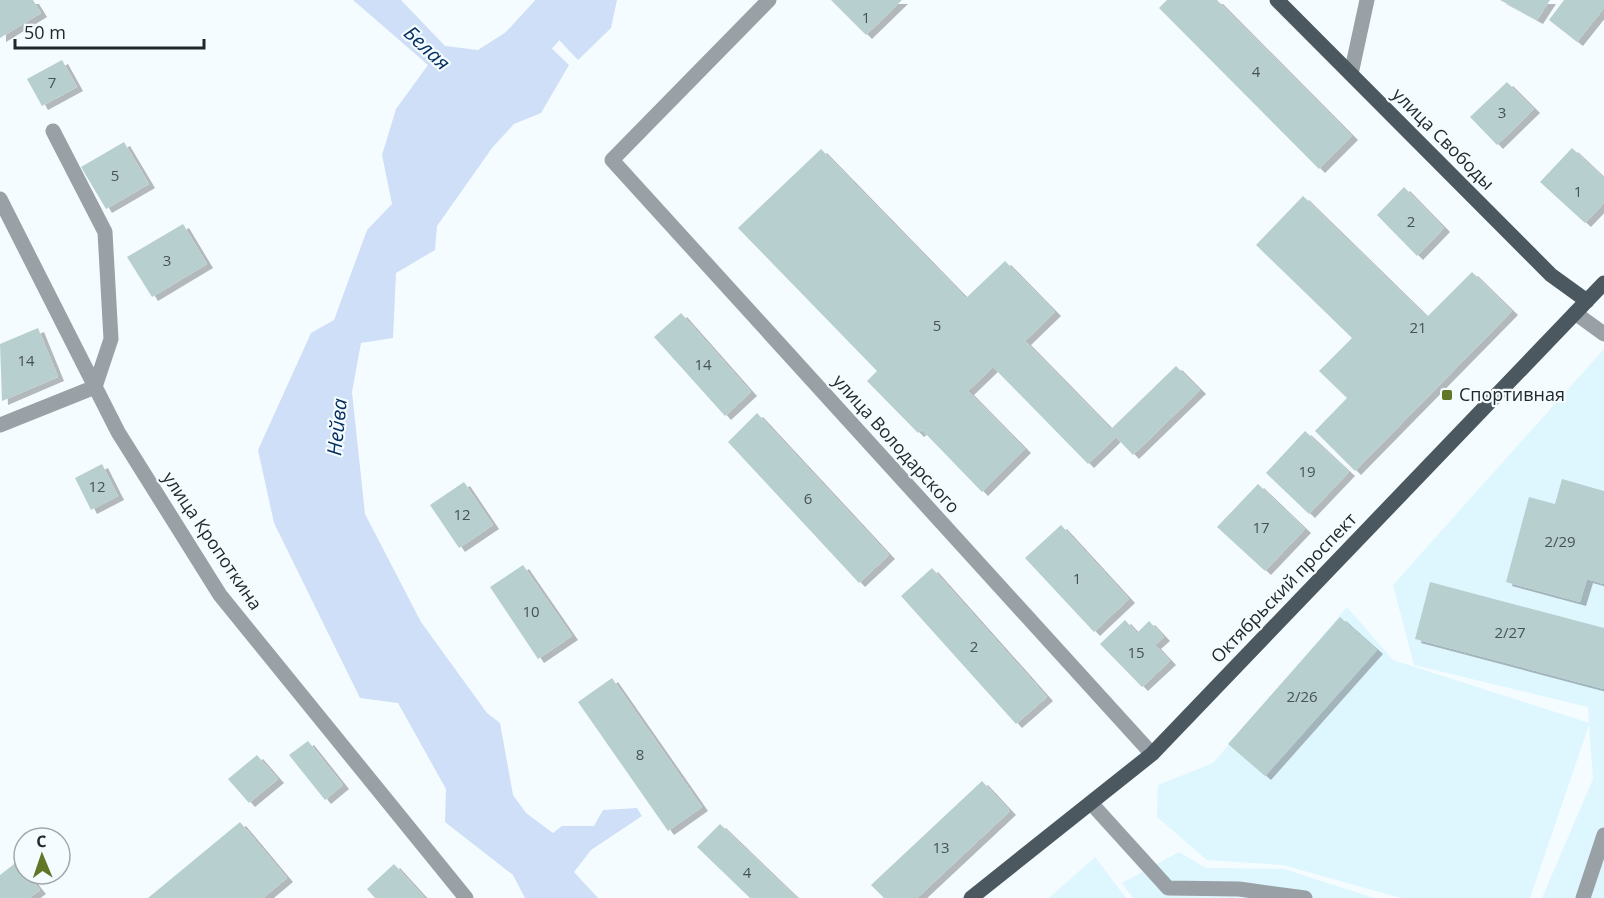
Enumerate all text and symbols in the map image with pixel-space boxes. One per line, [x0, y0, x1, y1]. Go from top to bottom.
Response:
house number: 1 [862, 7, 870, 27]
scale bar [15, 12, 204, 50]
water label: Белая [398, 19, 456, 76]
text: 50 m [24, 20, 66, 44]
house number: 4 [1252, 61, 1261, 81]
house number: 7 [48, 72, 56, 92]
street label: улица Свободы [1388, 82, 1500, 194]
house number: 3 [1498, 102, 1506, 122]
house number: 5 [111, 165, 119, 185]
house number: 1 [1574, 181, 1582, 201]
house number: 2 [1407, 211, 1415, 231]
house number: 3 [163, 250, 171, 270]
house number: 5 [933, 315, 941, 335]
house number: 21 [1409, 317, 1427, 337]
house number: 14 [17, 350, 35, 370]
house number: 14 [694, 354, 712, 374]
street label: улица Володарского [828, 369, 966, 518]
place label: Спортивная [1459, 382, 1565, 406]
marker: Спортивная [1440, 388, 1454, 402]
water label: Нейва [320, 397, 353, 457]
house number: 19 [1298, 461, 1316, 481]
street label: улица Кропоткина [158, 467, 268, 614]
house number: 12 [88, 476, 106, 496]
house number: 6 [804, 488, 812, 508]
house number: 12 [453, 504, 471, 524]
street label: Октябрьский проспект [1205, 507, 1362, 668]
house number: 17 [1252, 517, 1270, 537]
house number: 2/29 [1544, 531, 1576, 551]
house number: 1 [1073, 568, 1081, 588]
house number: 10 [522, 601, 540, 621]
house number: 2/27 [1494, 622, 1526, 642]
house number: 2 [970, 636, 978, 656]
house number: 15 [1127, 642, 1145, 662]
house number: 2/26 [1286, 686, 1318, 706]
house number: 8 [636, 744, 644, 764]
north arrow [12, 826, 72, 886]
text: С [36, 830, 47, 852]
house number: 13 [932, 837, 950, 857]
house number: 4 [743, 862, 752, 882]

